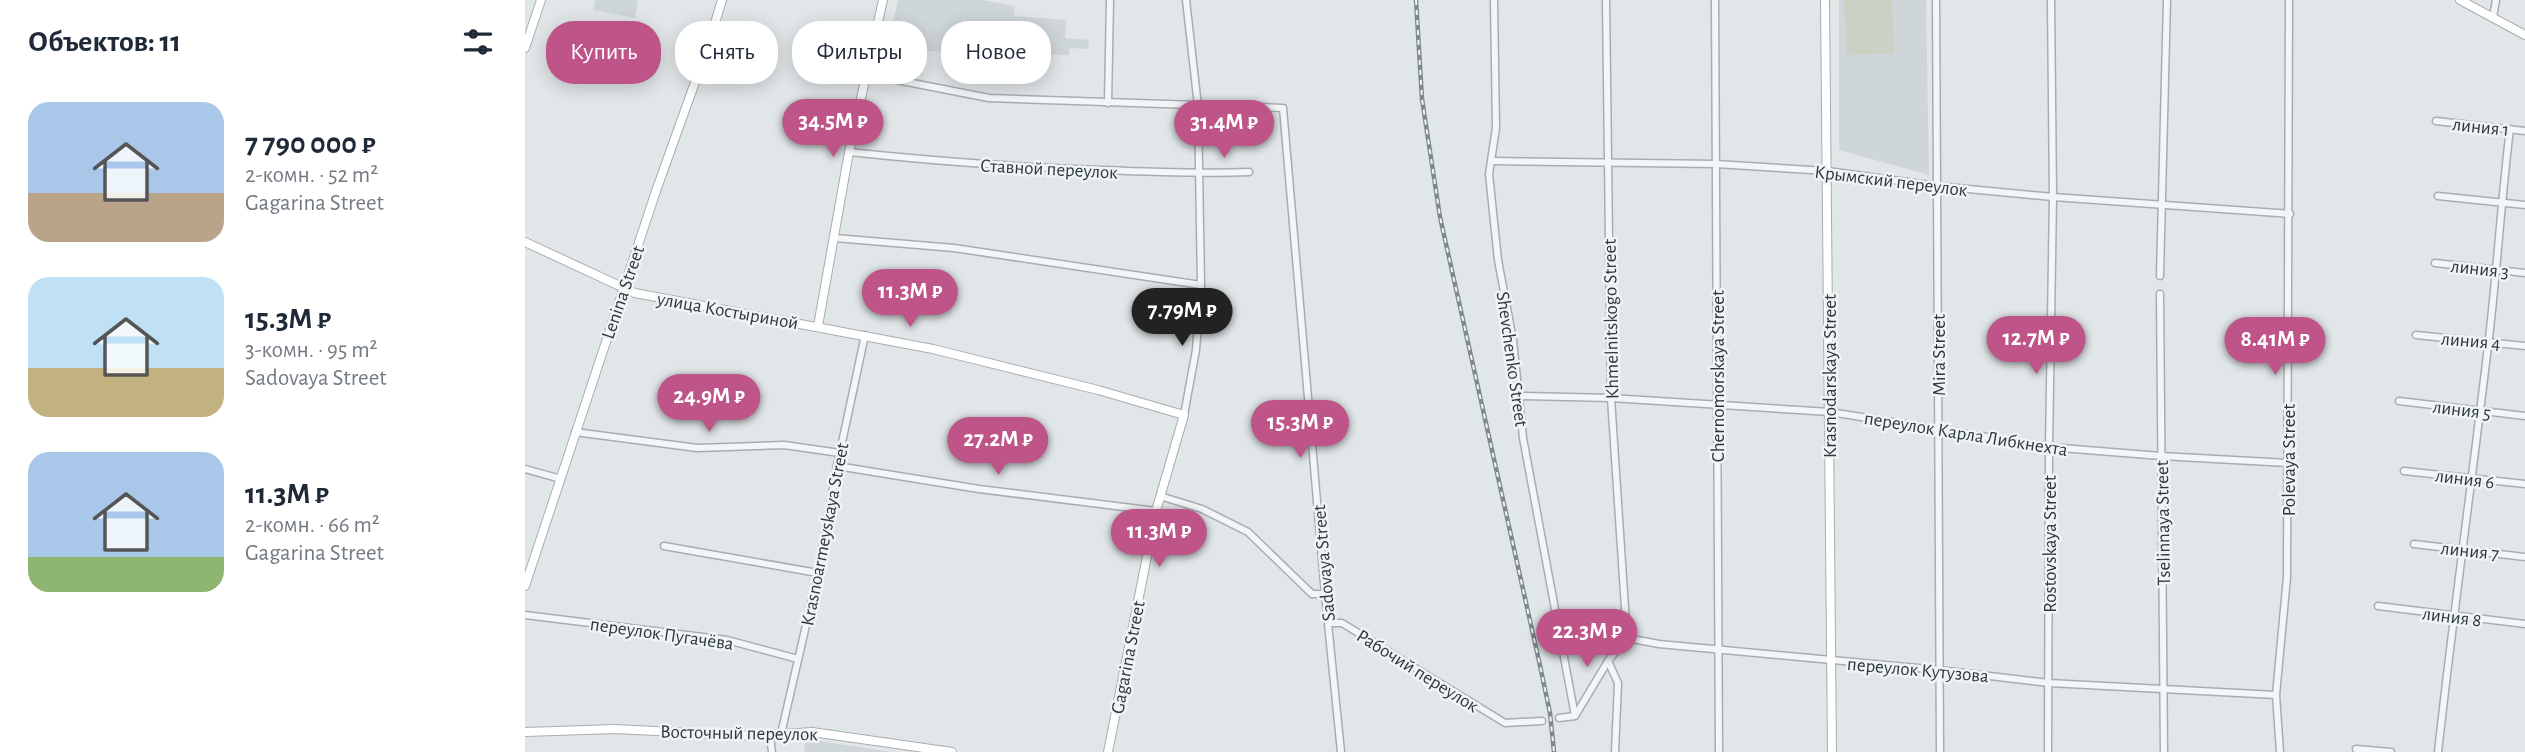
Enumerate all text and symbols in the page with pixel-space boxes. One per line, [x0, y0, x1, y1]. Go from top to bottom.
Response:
chip: Купить [546, 21, 661, 84]
chip: Снять [675, 21, 778, 84]
chip: Фильтры [792, 21, 927, 84]
chip: Новое [941, 21, 1051, 84]
icon: filters [459, 23, 497, 61]
text: Объектов: 11 [28, 27, 181, 57]
pin: 34.5M ₽ [768, 100, 898, 159]
pin: 31.4M ₽ [1159, 100, 1289, 160]
text: 34.5M ₽ [798, 110, 868, 133]
text: 31.4M ₽ [1190, 111, 1258, 134]
street label: линия 1 [2452, 115, 2510, 140]
text: 7 790 000 ₽ [245, 129, 376, 159]
icon: home [84, 130, 168, 214]
street label: Ставной переулок [980, 156, 1119, 183]
street label: Крымский переулок [1813, 163, 1969, 200]
text: 2-комн. · 52 m² [245, 164, 378, 187]
text: Gagarina Street [245, 192, 384, 215]
street label: Khmelnitskogo Street [1601, 239, 1622, 399]
street label: Lenina Street [599, 243, 648, 342]
street label: линия 3 [2450, 257, 2510, 282]
pin: 11.3M ₽ [845, 270, 975, 329]
text: 11.3M ₽ [878, 280, 942, 303]
pin: 7.79M ₽ [1117, 288, 1247, 348]
street label: улица Костыриной [655, 290, 800, 333]
street label: Shevchenko Street [1493, 290, 1530, 428]
street label: Chernomorskaya Street [1709, 290, 1728, 462]
street label: Krasnodarskaya Street [1821, 294, 1840, 458]
text: 7.79M ₽ [1148, 299, 1216, 322]
text: 15.3M ₽ [245, 304, 331, 334]
icon: home [84, 305, 168, 389]
street label: Mira Street [1930, 314, 1949, 396]
pin: 12.7M ₽ [1971, 316, 2101, 376]
pin: 8.41M ₽ [2210, 318, 2340, 377]
text: 12.7M ₽ [2003, 327, 2069, 350]
text: 8.41M ₽ [2240, 328, 2310, 351]
street label: линия 4 [2440, 329, 2501, 354]
text: 3-комн. · 95 m² [245, 339, 378, 362]
text: Sadovaya Street [245, 367, 387, 390]
pin: 24.9M ₽ [644, 374, 774, 434]
text: 24.9M ₽ [673, 385, 745, 408]
street label: линия 5 [2432, 398, 2492, 423]
pin: 15.3M ₽ [1235, 400, 1365, 460]
street label: Polevaya Street [2280, 404, 2299, 516]
street label: переулок Карла Либкнехта [1863, 409, 2069, 460]
text: 15.3M ₽ [1267, 411, 1333, 434]
pin: 27.2M ₽ [933, 418, 1063, 477]
text: 27.2M ₽ [963, 428, 1033, 451]
street label: Krasnoarmeyskaya Street [798, 441, 853, 627]
street label: Tselinnaya Street [2153, 460, 2174, 586]
street label: линия 6 [2434, 466, 2495, 493]
street label: Rostovskaya Street [2041, 475, 2060, 613]
text: 11.3M ₽ [245, 479, 329, 509]
icon: home [84, 480, 168, 564]
street label: Sadovaya Street [1310, 504, 1339, 622]
pin: 11.3M ₽ [1094, 510, 1224, 569]
text: 2-комн. · 66 m² [245, 514, 380, 537]
text: 11.3M ₽ [1127, 520, 1191, 543]
street label: линия 7 [2440, 539, 2500, 564]
text: Gagarina Street [245, 542, 384, 565]
street label: Gagarina Street [1108, 599, 1149, 715]
street label: линия 8 [2421, 604, 2482, 631]
pin: 22.3M ₽ [1522, 610, 1652, 669]
street label: переулок Пугачёва [589, 615, 735, 654]
text: 22.3M ₽ [1552, 620, 1622, 643]
street label: Рабочий переулок [1353, 626, 1482, 717]
street label: переулок Кутузова [1846, 655, 1990, 686]
street label: Восточный переулок [660, 723, 818, 744]

